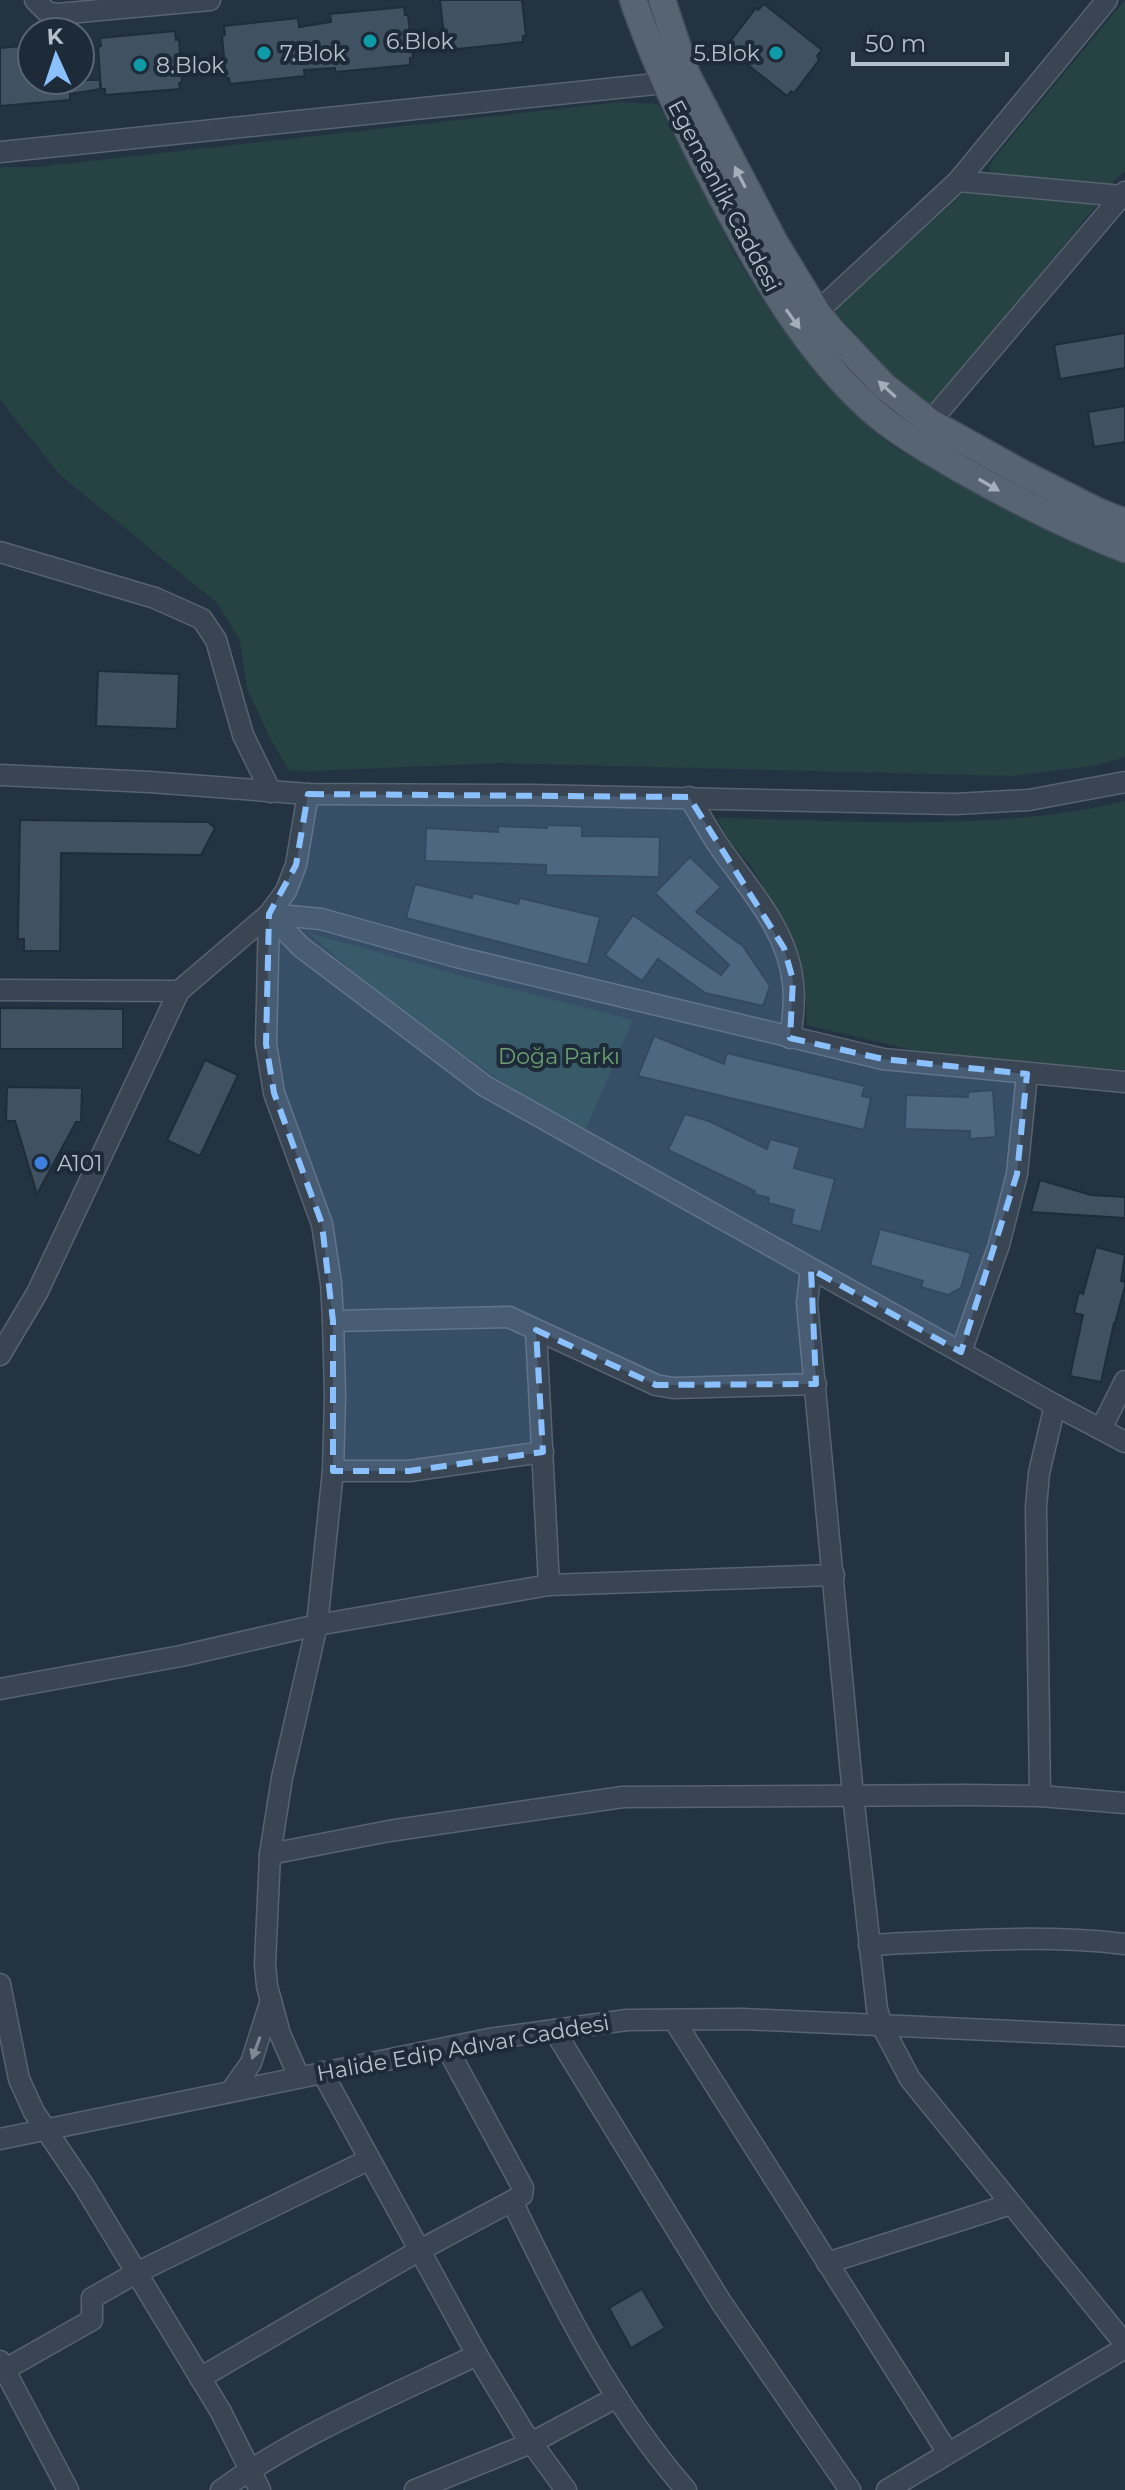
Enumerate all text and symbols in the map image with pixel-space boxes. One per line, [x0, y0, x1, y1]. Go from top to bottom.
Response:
north arrow [16, 16, 96, 96]
scale bar [853, 16, 1007, 66]
text: K [46, 23, 65, 50]
place label: 6.Blok [386, 28, 455, 55]
text: 50 m [865, 29, 926, 58]
marker: 6.Blok [361, 32, 379, 50]
place label: 7.Blok [280, 40, 347, 67]
place label: 5.Blok [693, 40, 761, 67]
marker: 7.Blok [255, 44, 273, 62]
marker: 5.Blok [767, 44, 785, 62]
place label: 8.Blok [156, 52, 225, 79]
marker: 8.Blok [131, 56, 149, 74]
street label: Egemenlik Caddesi [662, 95, 786, 297]
one-way arrow [733, 165, 747, 188]
one-way arrow [785, 309, 801, 329]
one-way arrow [878, 380, 897, 398]
one-way arrow [978, 478, 1000, 492]
park label: Doğa Parkı [498, 1043, 620, 1070]
place label: A101 [57, 1150, 102, 1177]
marker: A101 [32, 1154, 50, 1172]
street label: Halide Edip Adıvar Caddesi [315, 2009, 611, 2087]
one-way arrow [249, 2036, 262, 2060]

